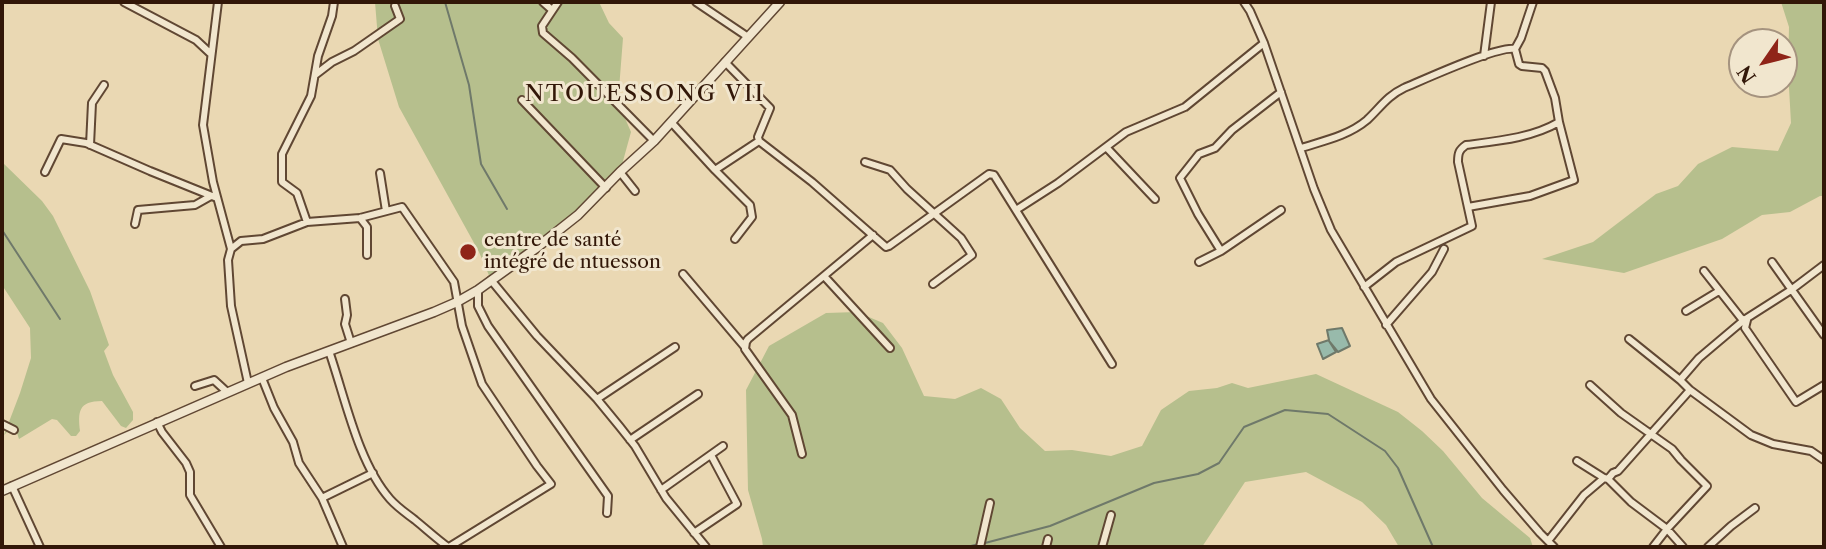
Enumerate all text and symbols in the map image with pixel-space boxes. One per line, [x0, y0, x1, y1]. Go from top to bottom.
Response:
north arrow [1728, 28, 1798, 98]
text: N [1733, 61, 1761, 88]
district label: NTOUESSONG VII [526, 80, 764, 108]
place label: centre de santé intégré de ntuesson [484, 230, 661, 274]
marker: centre de santé intégré de ntuesson [458, 242, 478, 262]

